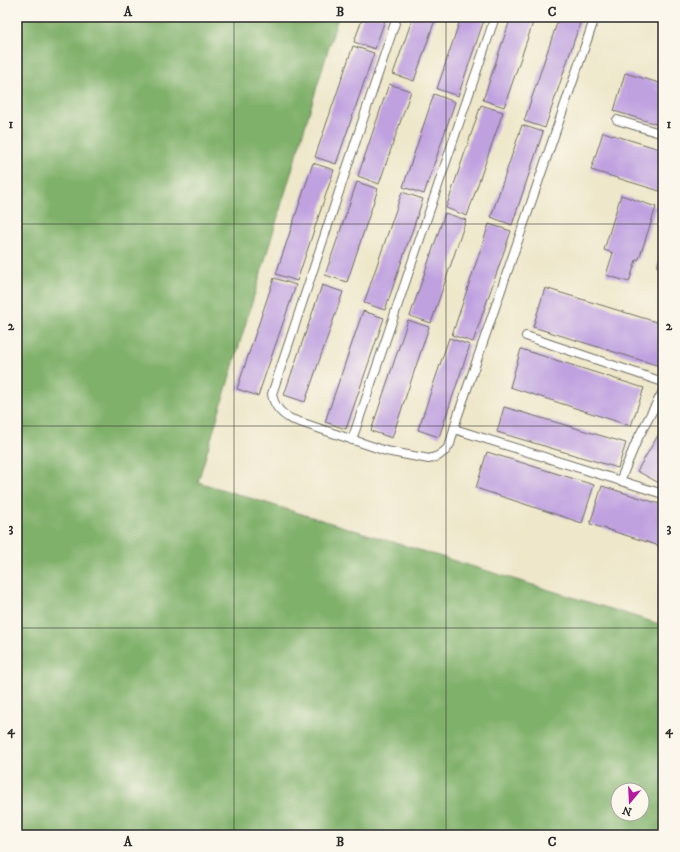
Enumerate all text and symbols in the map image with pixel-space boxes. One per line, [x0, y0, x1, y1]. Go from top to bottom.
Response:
text: A [123, 4, 133, 20]
text: B [336, 4, 344, 20]
text: C [548, 4, 557, 20]
text: 1 [9, 116, 14, 132]
text: 1 [667, 116, 672, 132]
text: 2 [8, 318, 15, 334]
text: 2 [666, 318, 673, 334]
text: 3 [9, 520, 14, 536]
text: 3 [667, 520, 672, 536]
text: 4 [6, 722, 15, 739]
text: 4 [664, 722, 673, 739]
north arrow [610, 782, 650, 822]
text: N [621, 803, 634, 819]
text: A [123, 834, 133, 850]
text: B [336, 834, 344, 850]
text: C [548, 834, 557, 850]

